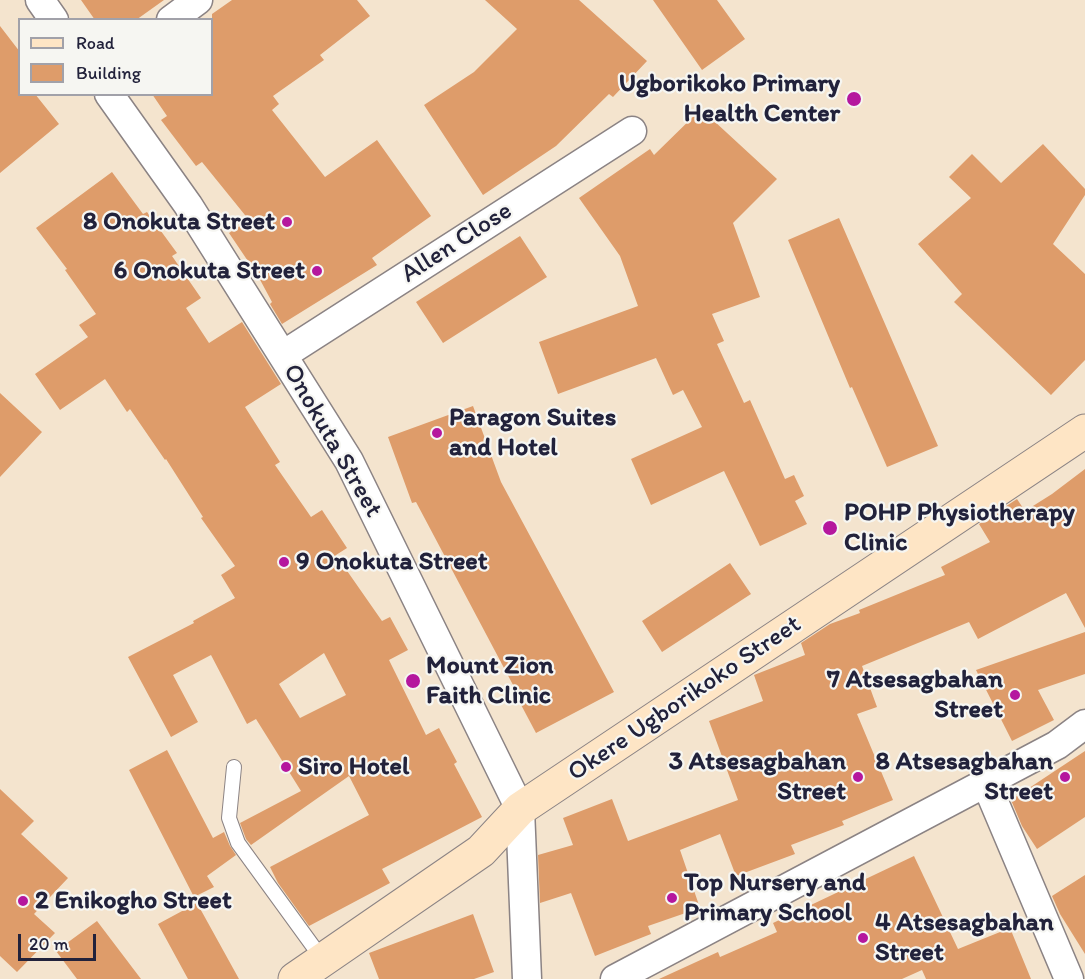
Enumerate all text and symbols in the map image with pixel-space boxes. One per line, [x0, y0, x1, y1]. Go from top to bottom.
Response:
legend [18, 18, 213, 96]
text: Road [76, 32, 115, 54]
text: Building [76, 62, 141, 84]
place label: Ugborikoko Primary Health Center [619, 68, 840, 130]
marker: Ugborikoko Primary Health Center [845, 90, 863, 108]
street label: Allen Close [396, 196, 518, 290]
place label: 8 Onokuta Street [83, 206, 275, 238]
marker: 8 Onokuta Street [280, 215, 294, 229]
place label: 6 Onokuta Street [113, 255, 305, 287]
marker: 6 Onokuta Street [310, 264, 324, 278]
street label: Onokuta Street [275, 359, 389, 523]
place label: Paragon Suites and Hotel [449, 402, 616, 464]
marker: Paragon Suites and Hotel [430, 426, 444, 440]
place label: POHP Physiotherapy Clinic [844, 497, 1075, 558]
marker: POHP Physiotherapy Clinic [821, 519, 839, 537]
place label: 9 Onokuta Street [296, 546, 487, 578]
marker: 9 Onokuta Street [277, 555, 291, 569]
street label: Okere Ugborikoko Street [562, 609, 808, 789]
place label: Mount Zion Faith Clinic [426, 650, 554, 712]
place label: 7 Atsesagbahan Street [827, 664, 1003, 726]
marker: Mount Zion Faith Clinic [404, 672, 422, 690]
marker: 7 Atsesagbahan Street [1008, 688, 1022, 702]
place label: 3 Atsesagbahan Street [669, 746, 846, 808]
place label: 8 Atsesagbahan Street [876, 746, 1053, 808]
place label: Siro Hotel [298, 751, 409, 783]
marker: Siro Hotel [279, 760, 293, 774]
marker: 3 Atsesagbahan Street [851, 770, 865, 784]
marker: 8 Atsesagbahan Street [1058, 770, 1072, 784]
place label: Top Nursery and Primary School [684, 867, 866, 928]
place label: 2 Enikogho Street [35, 885, 232, 917]
marker: Top Nursery and Primary School [665, 891, 679, 905]
marker: 2 Enikogho Street [16, 894, 30, 908]
place label: 4 Atsesagbahan Street [875, 907, 1054, 969]
scale bar [21, 922, 99, 960]
marker: 4 Atsesagbahan Street [856, 931, 870, 945]
text: 20 m [29, 933, 69, 955]

